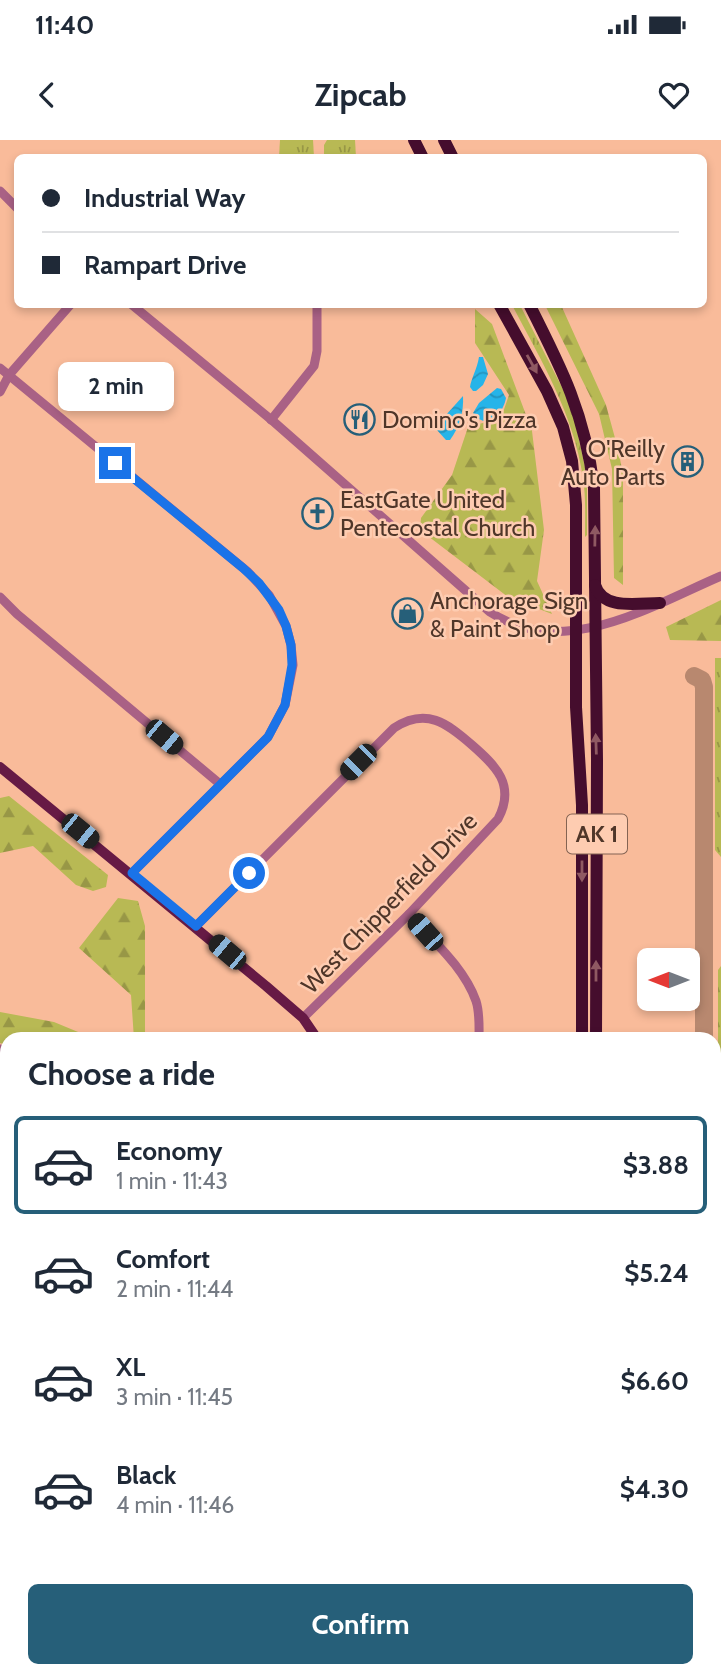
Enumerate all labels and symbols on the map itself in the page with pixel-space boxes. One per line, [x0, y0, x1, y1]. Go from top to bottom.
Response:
one-way arrow [526, 355, 538, 374]
callout: 2 min [57, 362, 173, 410]
restaurant icon: Domino's Pizza [342, 402, 376, 436]
place label: Domino's Pizza [382, 405, 537, 434]
place label: O'Reilly Auto Parts [561, 434, 665, 491]
building icon: O'Reilly Auto Parts [671, 445, 705, 479]
route end [99, 447, 131, 479]
place label: EastGate United Pentecostal Church [340, 485, 535, 542]
church icon: EastGate United Pentecostal Church [300, 496, 334, 530]
one-way arrow [589, 525, 600, 547]
place label: Anchorage Sign & Paint Shop [430, 586, 588, 643]
shop icon: Anchorage Sign & Paint Shop [390, 597, 424, 631]
car [142, 715, 187, 759]
one-way arrow [591, 733, 602, 755]
car [336, 740, 381, 784]
street label: West Chipperfield Drive [295, 806, 483, 1000]
car [58, 810, 103, 852]
road number: AK 1 [567, 814, 627, 854]
route start [233, 857, 265, 889]
one-way arrow [576, 860, 588, 882]
car [404, 909, 447, 955]
car [205, 930, 250, 974]
north arrow [637, 948, 700, 1012]
one-way arrow [590, 960, 602, 982]

